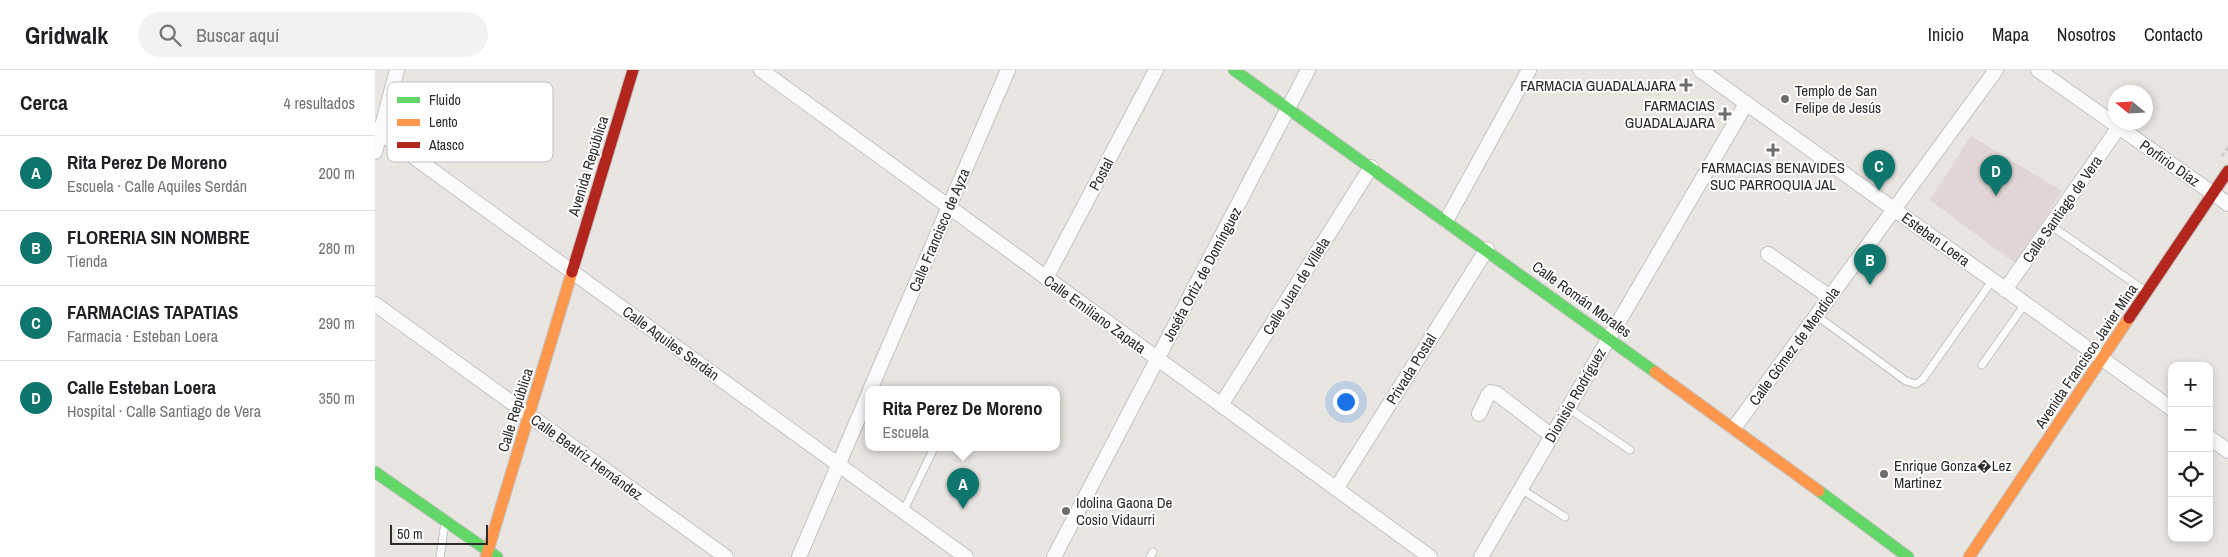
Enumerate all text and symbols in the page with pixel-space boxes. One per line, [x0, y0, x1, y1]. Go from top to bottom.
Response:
search box [138, 12, 488, 57]
text: Gridwalk [25, 19, 108, 51]
icon: search [156, 21, 184, 49]
text: Buscar aquí [196, 22, 279, 48]
text: Inicio [1928, 22, 1964, 47]
text: Mapa [1992, 22, 2029, 47]
text: Nosotros [2057, 22, 2116, 47]
text: Contacto [2144, 22, 2203, 47]
place label: FARMACIA GUADALAJARA [1520, 75, 1677, 96]
marker: FARMACIA GUADALAJARA [1680, 79, 1692, 91]
place label: Templo de San Felipe de Jesús [1795, 80, 1881, 118]
legend [387, 82, 553, 162]
north arrow [2108, 85, 2153, 130]
text: Cerca [20, 88, 68, 117]
text: Fluido [429, 91, 461, 109]
text: 4 resultados [284, 92, 355, 114]
marker: Templo de San Felipe de Jesús [1779, 93, 1791, 105]
place label: FARMACIAS GUADALAJARA [1625, 95, 1716, 133]
marker: FARMACIAS GUADALAJARA [1719, 108, 1731, 120]
text: Lento [429, 113, 458, 131]
street label: Avenida República [563, 113, 613, 220]
street label: Porfirio Díaz [2136, 135, 2204, 191]
text: Atasco [428, 136, 464, 154]
marker: FARMACIAS BENAVIDES SUC PARROQUIA JAL [1767, 144, 1779, 156]
text: Rita Perez De Moreno [67, 149, 227, 175]
pin: C [1863, 150, 1895, 191]
street label: Calle Santiago de Vera [2017, 151, 2107, 267]
street label: Postal [1084, 154, 1118, 194]
pin: D [1980, 155, 2012, 196]
place label: FARMACIAS BENAVIDES SUC PARROQUIA JAL [1701, 157, 1845, 195]
text: A [31, 162, 41, 184]
text: 200 m [319, 162, 355, 184]
street label: Calle Francisco de Ayza [903, 165, 975, 295]
text: Escuela · Calle Aquiles Serdán [67, 175, 247, 197]
street label: Joséfa Ortiz de Domínguez [1158, 203, 1246, 345]
street label: Esteban Loera [1897, 207, 1975, 271]
text: FLORERIA SIN NOMBRE [67, 224, 250, 250]
street label: Calle Juan de Villela [1257, 233, 1335, 339]
text: B [31, 237, 41, 259]
text: 280 m [319, 237, 355, 259]
pin: B [1854, 244, 1886, 285]
text: Tienda [67, 250, 108, 272]
street label: Calle Román Morales [1528, 256, 1636, 342]
street label: Calle Emiliano Zapata [1040, 270, 1151, 358]
street label: Avenida Francisco Javier Mina [2029, 280, 2142, 433]
street label: Calle Gómez de Mendiola [1744, 282, 1844, 410]
text: FARMACIAS TAPATIAS [67, 299, 238, 325]
street label: Calle Aquiles Serdán [618, 301, 724, 385]
text: C [31, 312, 41, 334]
text: 290 m [319, 312, 355, 334]
text: Farmacia · Esteban Loera [67, 325, 218, 347]
street label: Privada Postal [1381, 330, 1441, 408]
street label: Dionisio Rodríguez [1539, 344, 1611, 446]
map controls [2168, 362, 2213, 542]
button: + [2168, 362, 2213, 407]
street label: Calle República [492, 365, 538, 455]
text: Calle Esteban Loera [67, 374, 216, 400]
popup [865, 386, 1060, 451]
text: D [31, 387, 41, 409]
text: 350 m [319, 387, 355, 409]
your location [1333, 389, 1359, 415]
text: Rita Perez De Moreno [882, 395, 1043, 421]
text: Hospital · Calle Santiago de Vera [67, 400, 261, 422]
button: − [2168, 407, 2213, 452]
street label: Calle Beatriz Hernández [527, 409, 647, 505]
text: Escuela [882, 421, 929, 443]
button: locate [2168, 452, 2213, 497]
place label: Enrique Gonza�Lez Martinez [1894, 455, 2012, 493]
pin: A [947, 468, 979, 509]
marker: Enrique Gonza�Lez Martinez [1878, 468, 1890, 480]
place label: Idolina Gaona De Cosio Vidaurri [1076, 492, 1173, 530]
button: layers [2168, 497, 2213, 542]
marker: Idolina Gaona De Cosio Vidaurri [1060, 505, 1072, 517]
scale bar [390, 522, 487, 545]
text: 50 m [397, 525, 423, 543]

